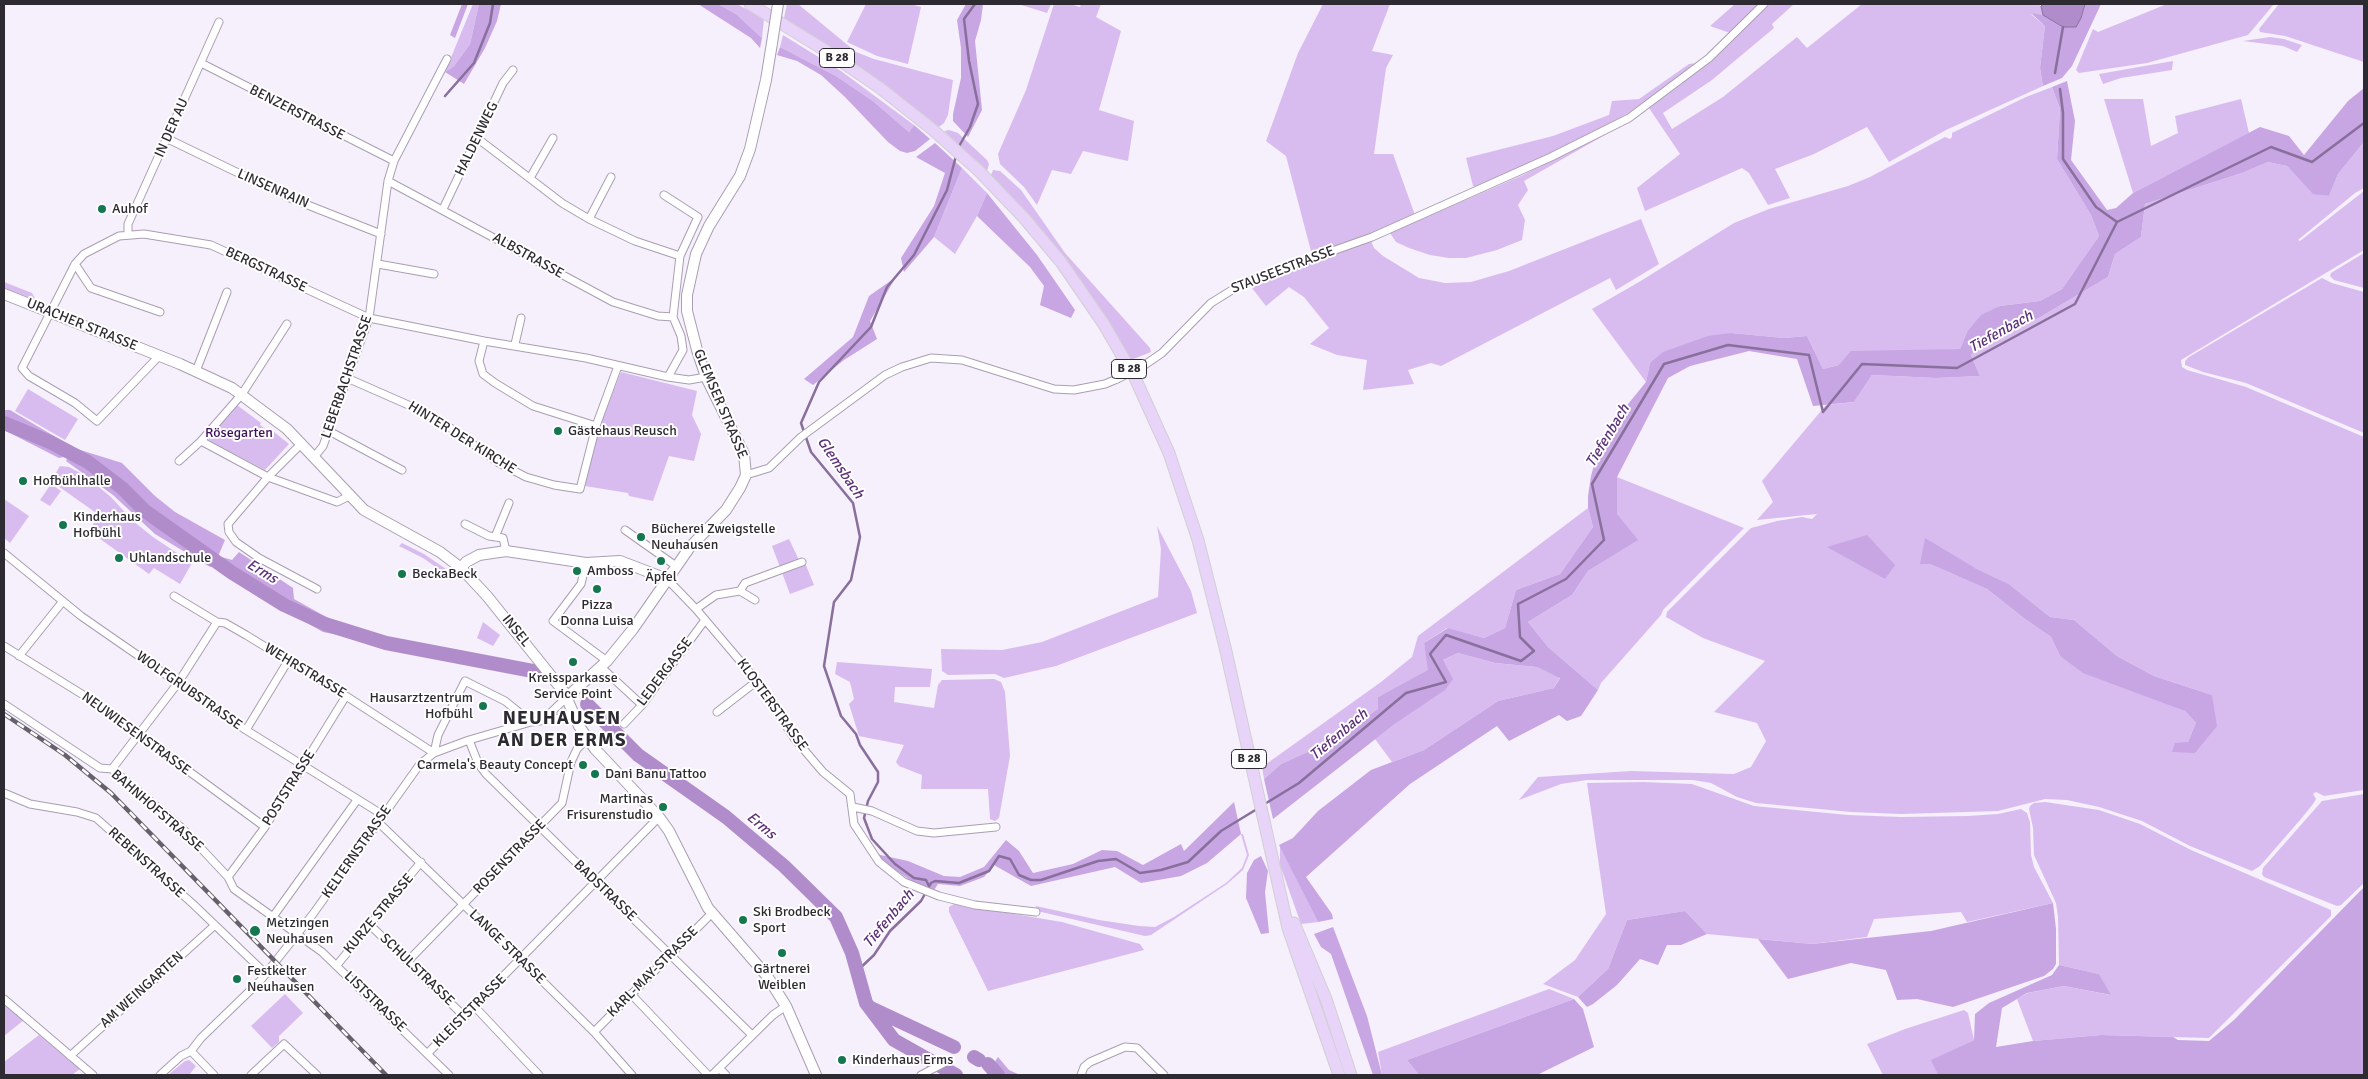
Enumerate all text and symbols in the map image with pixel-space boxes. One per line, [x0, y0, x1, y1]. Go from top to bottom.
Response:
road number: B 28 [820, 48, 854, 68]
street label: BENZERSTRASSE [246, 82, 348, 144]
street label: IN DER AU [152, 96, 192, 160]
street label: HALDENWEG [452, 99, 502, 179]
street label: LINSENRAIN [235, 166, 311, 212]
place label: Auhof [112, 201, 148, 217]
marker: Auhof [96, 203, 108, 215]
street label: ALBSTRASSE [489, 230, 567, 282]
street label: STAUSEESTRASSE [1229, 243, 1337, 297]
street label: BERGSTRASSE [222, 244, 310, 296]
street label: URACHER STRASSE [24, 295, 140, 355]
water label: Tiefenbach [1966, 307, 2036, 357]
street label: LEBERBACHSTRASSE [318, 313, 376, 441]
street label: GLEMSER STRASSE [689, 347, 751, 461]
road number: B 28 [1112, 359, 1146, 378]
street label: HINTER DER KIRCHE [405, 398, 519, 478]
water label: Tiefenbach [1582, 401, 1634, 471]
place label: Gästehaus Reusch [568, 423, 677, 439]
park label: Rösegarten [205, 425, 273, 441]
marker: Gästehaus Reusch [552, 425, 564, 437]
water label: Glemsbach [813, 434, 867, 502]
place label: Hofbühlhalle [33, 473, 111, 489]
marker: Hofbühlhalle [17, 475, 29, 487]
place label: Kinderhaus Hofbühl [73, 509, 141, 542]
marker: Kinderhaus Hofbühl [57, 519, 69, 531]
place label: Bücherei Zweigstelle Neuhausen [651, 521, 775, 554]
marker: Bücherei Zweigstelle Neuhausen [635, 531, 647, 543]
place label: Uhlandschule [129, 550, 211, 566]
marker: Uhlandschule [113, 552, 125, 564]
marker: Äpfel [655, 555, 667, 567]
water label: Erms [243, 556, 281, 588]
place label: Amboss [587, 563, 634, 579]
marker: Amboss [571, 565, 583, 577]
place label: BeckaBeck [412, 566, 477, 582]
marker: BeckaBeck [396, 568, 408, 580]
place label: Äpfel [645, 569, 677, 585]
marker: Pizza Donna Luisa [591, 583, 603, 595]
place label: Pizza Donna Luisa [560, 597, 634, 630]
street label: INSEL [498, 612, 534, 650]
street label: LEDERGASSE [634, 634, 696, 710]
street label: WEHRSTRASSE [261, 640, 349, 702]
street label: WOLFGRUBSTRASSE [133, 648, 245, 734]
marker: Kreissparkasse Service Point [567, 656, 579, 668]
street label: KLOSTERSTRASSE [733, 656, 811, 754]
place label: Kreissparkasse Service Point [528, 670, 618, 702]
street label: NEUWIESENSTRASSE [78, 689, 194, 779]
place label: Hausarztzentrum Hofbühl [369, 690, 473, 722]
marker: Hausarztzentrum Hofbühl [477, 700, 489, 712]
water label: Tiefenbach [1306, 706, 1372, 764]
district label: NEUHAUSEN AN DER ERMS [496, 708, 628, 752]
street label: POSTSTRASSE [259, 747, 319, 829]
road number: B 28 [1232, 750, 1266, 769]
place label: Carmela's Beauty Concept [417, 757, 573, 773]
marker: Carmela's Beauty Concept [577, 759, 589, 771]
street label: BAHNHOFSTRASSE [107, 766, 207, 856]
place label: Dani Banu Tattoo [605, 766, 707, 782]
marker: Dani Banu Tattoo [589, 768, 601, 780]
place label: Martinas Frisurenstudio [566, 791, 653, 824]
marker: Martinas Frisurenstudio [657, 801, 669, 813]
street label: KELTERNSTRASSE [319, 802, 395, 902]
water label: Erms [743, 809, 779, 843]
street label: ROSENSTRASSE [470, 816, 550, 898]
street label: REBENSTRASSE [104, 824, 188, 902]
street label: BADSTRASSE [570, 857, 640, 925]
street label: KURZE STRASSE [341, 870, 417, 958]
water label: Tiefenbach [860, 886, 918, 952]
place label: Ski Brodbeck Sport [753, 904, 830, 936]
street label: LANGE STRASSE [465, 906, 549, 988]
marker: Ski Brodbeck Sport [737, 914, 749, 926]
place label: Metzingen Neuhausen [266, 915, 333, 948]
street label: KARL-MAY-STRASSE [604, 923, 702, 1021]
marker: Metzingen Neuhausen [248, 924, 262, 938]
street label: SCHULSTRASSE [376, 930, 458, 1010]
marker: Gärtnerei Weiblen [776, 947, 788, 959]
street label: AM WEINGARTEN [97, 948, 187, 1032]
place label: Gärtnerei Weiblen [754, 961, 810, 994]
place label: Festkelter Neuhausen [247, 963, 314, 996]
street label: LISTSTRASSE [340, 968, 410, 1036]
street label: KLEISTSTRASSE [430, 971, 510, 1051]
marker: Festkelter Neuhausen [231, 973, 243, 985]
place label: Kinderhaus Erms [852, 1052, 953, 1068]
marker: Kinderhaus Erms [836, 1054, 848, 1066]

